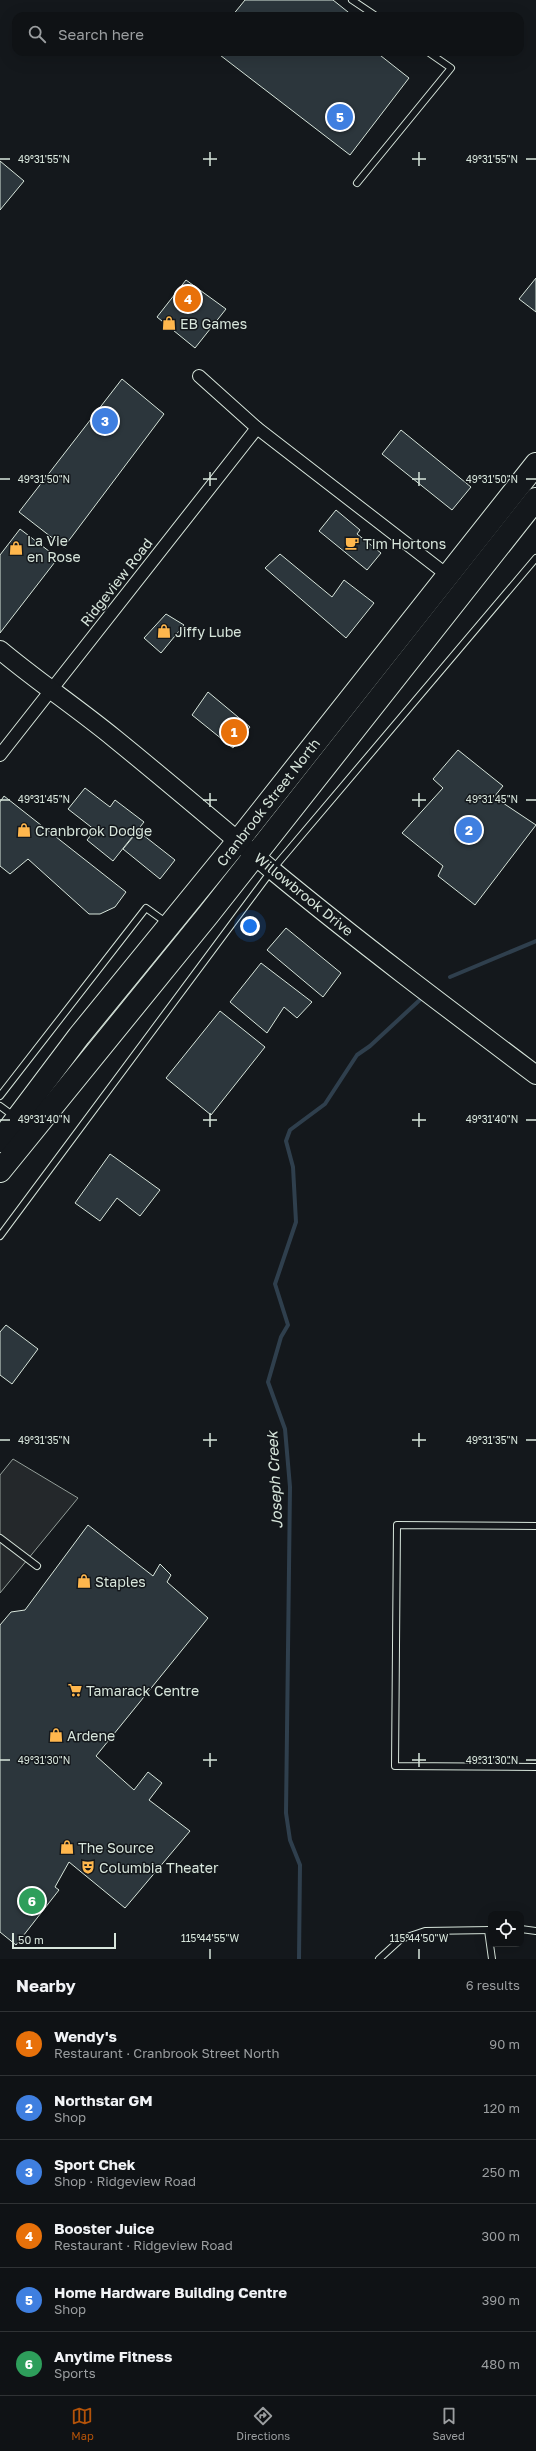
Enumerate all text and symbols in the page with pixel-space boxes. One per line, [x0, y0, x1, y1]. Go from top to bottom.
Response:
search box [12, 12, 524, 56]
icon: search [26, 23, 48, 45]
text: Search here [58, 25, 144, 43]
pin: 5 [327, 102, 353, 132]
text: 49°31'55"N [18, 153, 70, 165]
text: 49°31'55"N [466, 153, 518, 165]
pin: 4 [175, 284, 201, 314]
shop icon: EB Games [161, 315, 177, 331]
place label: EB Games [180, 315, 247, 332]
pin: 3 [92, 406, 118, 436]
text: 49°31'50"N [18, 473, 70, 485]
text: 49°31'50"N [466, 473, 518, 485]
place label: La Vie en Rose [27, 532, 81, 565]
street label: Ridgeview Road [76, 535, 156, 629]
cafe icon: Tim Hortons [344, 535, 360, 551]
place label: Tim Hortons [363, 535, 446, 552]
shop icon: La Vie en Rose [8, 540, 24, 556]
shop icon: Jiffy Lube [156, 623, 172, 639]
place label: Jiffy Lube [175, 623, 241, 640]
pin: 1 [221, 717, 247, 747]
street label: Cranbrook Street North [213, 735, 323, 869]
text: 49°31'45"N [18, 793, 70, 805]
text: 49°31'45"N [466, 793, 518, 805]
pin: 2 [456, 815, 482, 845]
shop icon: Cranbrook Dodge [16, 822, 32, 838]
place label: Cranbrook Dodge [35, 822, 152, 839]
street label: Willowbrook Drive [251, 849, 357, 939]
your location [240, 916, 260, 936]
text: 49°31'40"N [18, 1113, 70, 1125]
text: 49°31'40"N [466, 1113, 518, 1125]
water label: Joseph Creek [262, 1429, 286, 1529]
text: 49°31'35"N [18, 1434, 70, 1446]
text: 49°31'35"N [466, 1434, 518, 1446]
shop icon: Staples [76, 1573, 92, 1589]
place label: Staples [95, 1573, 146, 1590]
supermarket icon: Tamarack Centre [67, 1682, 83, 1698]
place label: Tamarack Centre [86, 1682, 199, 1699]
shop icon: Ardene [48, 1727, 64, 1743]
place label: Ardene [67, 1727, 115, 1744]
text: 49°31'30"N [18, 1754, 70, 1766]
text: 49°31'30"N [466, 1754, 518, 1766]
shop icon: The Source [59, 1839, 75, 1855]
place label: The Source [78, 1839, 154, 1856]
theatre icon: Columbia Theater [80, 1859, 96, 1875]
place label: Columbia Theater [99, 1859, 219, 1876]
pin: 6 [19, 1886, 45, 1916]
map controls [488, 1911, 524, 1947]
button: locate [488, 1911, 524, 1947]
scale bar [12, 1931, 116, 1950]
text: 115°44'55"W [181, 1932, 239, 1944]
text: 115°44'50"W [390, 1932, 449, 1944]
text: 50 m [18, 1933, 44, 1946]
text: Nearby [16, 1975, 76, 1996]
text: 6 results [466, 1977, 520, 1993]
text: Wendy's [54, 2027, 117, 2045]
text: 1 [26, 2036, 32, 2052]
text: 90 m [489, 2036, 520, 2052]
text: Restaurant · Cranbrook Street North [54, 2045, 280, 2061]
text: Northstar GM [54, 2091, 153, 2109]
text: 2 [25, 2100, 33, 2116]
text: 120 m [483, 2100, 520, 2116]
text: Shop [54, 2109, 86, 2125]
text: Sport Chek [54, 2155, 135, 2173]
text: 3 [25, 2164, 33, 2180]
text: 250 m [482, 2164, 520, 2180]
text: Shop · Ridgeview Road [54, 2173, 196, 2189]
text: Booster Juice [54, 2219, 154, 2237]
text: 4 [25, 2228, 33, 2244]
text: 300 m [482, 2228, 520, 2244]
text: Restaurant · Ridgeview Road [54, 2237, 233, 2253]
text: Home Hardware Building Centre [54, 2283, 287, 2301]
text: 5 [25, 2292, 33, 2308]
text: 390 m [482, 2292, 520, 2308]
text: Shop [54, 2301, 86, 2317]
text: Anytime Fitness [54, 2347, 172, 2365]
text: 6 [25, 2356, 33, 2372]
text: 480 m [481, 2356, 520, 2372]
text: Sports [54, 2365, 96, 2381]
tab: Map [71, 2405, 94, 2442]
tab: Directions [236, 2405, 290, 2442]
tab: Saved [433, 2405, 465, 2442]

